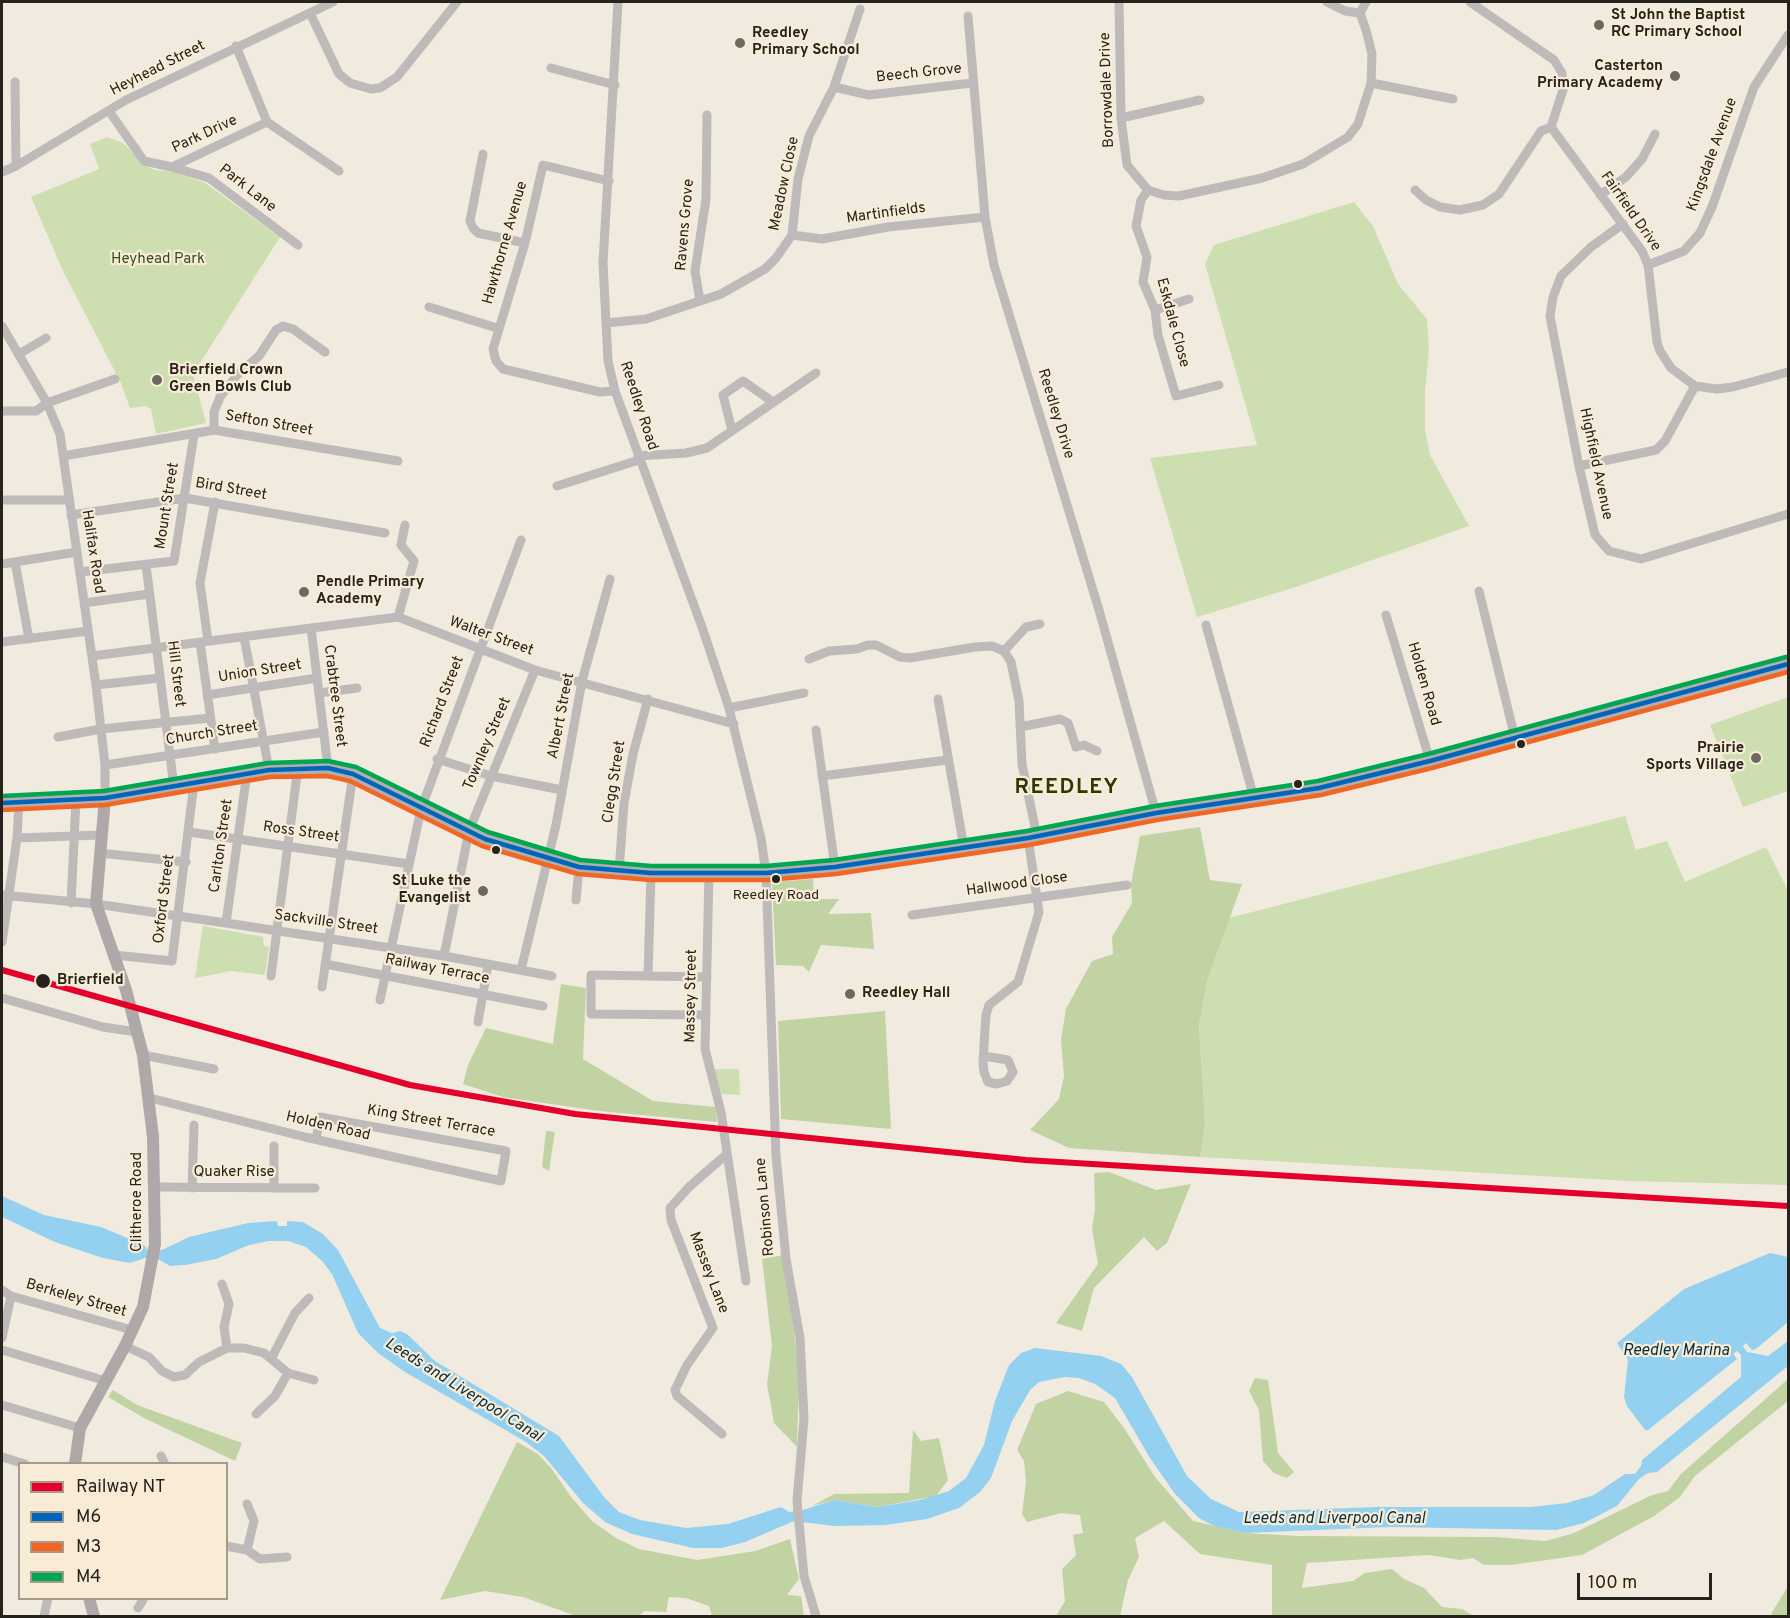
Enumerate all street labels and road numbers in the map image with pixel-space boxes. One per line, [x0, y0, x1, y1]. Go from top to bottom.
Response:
street label: Borrowdale Drive [1097, 32, 1119, 148]
street label: Heyhead Street [107, 37, 209, 101]
street label: Beech Grove [875, 61, 963, 87]
street label: Kingsdale Avenue [1684, 96, 1742, 214]
street label: Park Drive [169, 112, 241, 158]
street label: Meadow Close [766, 135, 804, 233]
street label: Park Lane [215, 161, 279, 217]
street label: Fairfield Drive [1596, 169, 1664, 255]
street label: Ravens Grove [673, 178, 699, 272]
street label: Hawthorne Avenue [480, 179, 532, 307]
street label: Martinfields [845, 200, 927, 228]
street label: Eskdale Close [1151, 276, 1193, 370]
street label: Reedley Road [615, 359, 661, 453]
street label: Reedley Drive [1033, 367, 1077, 461]
street label: Highfield Avenue [1574, 406, 1616, 522]
street label: Sefton Street [224, 407, 314, 441]
street label: Mount Street [152, 461, 184, 551]
street label: Bird Street [194, 475, 268, 505]
street label: Halifax Road [76, 509, 108, 595]
street label: Walter Street [446, 613, 536, 661]
street label: Hill Street [162, 640, 188, 708]
street label: Holden Road [1402, 640, 1444, 728]
street label: Crabtree Street [319, 644, 349, 748]
street label: Richard Street [417, 654, 469, 750]
street label: Union Street [217, 657, 303, 687]
street label: Albert Street [545, 671, 579, 761]
street label: Townley Street [460, 695, 516, 793]
street label: Church Street [165, 718, 259, 750]
street label: Clegg Street [600, 739, 630, 825]
street label: Carlton Street [207, 798, 237, 894]
street label: Ross Street [262, 819, 340, 847]
street label: Oxford Street [151, 853, 179, 945]
street label: Hallwood Close [965, 869, 1069, 901]
street label: Sackville Street [273, 907, 379, 939]
street label: Massey Street [682, 949, 702, 1043]
street label: Railway Terrace [383, 951, 491, 989]
street label: King Street Terrace [365, 1102, 497, 1142]
street label: Holden Road [284, 1109, 372, 1145]
street label: Clitheroe Road [129, 1152, 147, 1252]
street label: Robinson Lane [753, 1157, 779, 1257]
street label: Quaker Rise [193, 1164, 275, 1182]
street label: Massey Lane [684, 1230, 732, 1316]
street label: Berkeley Street [24, 1276, 128, 1322]

